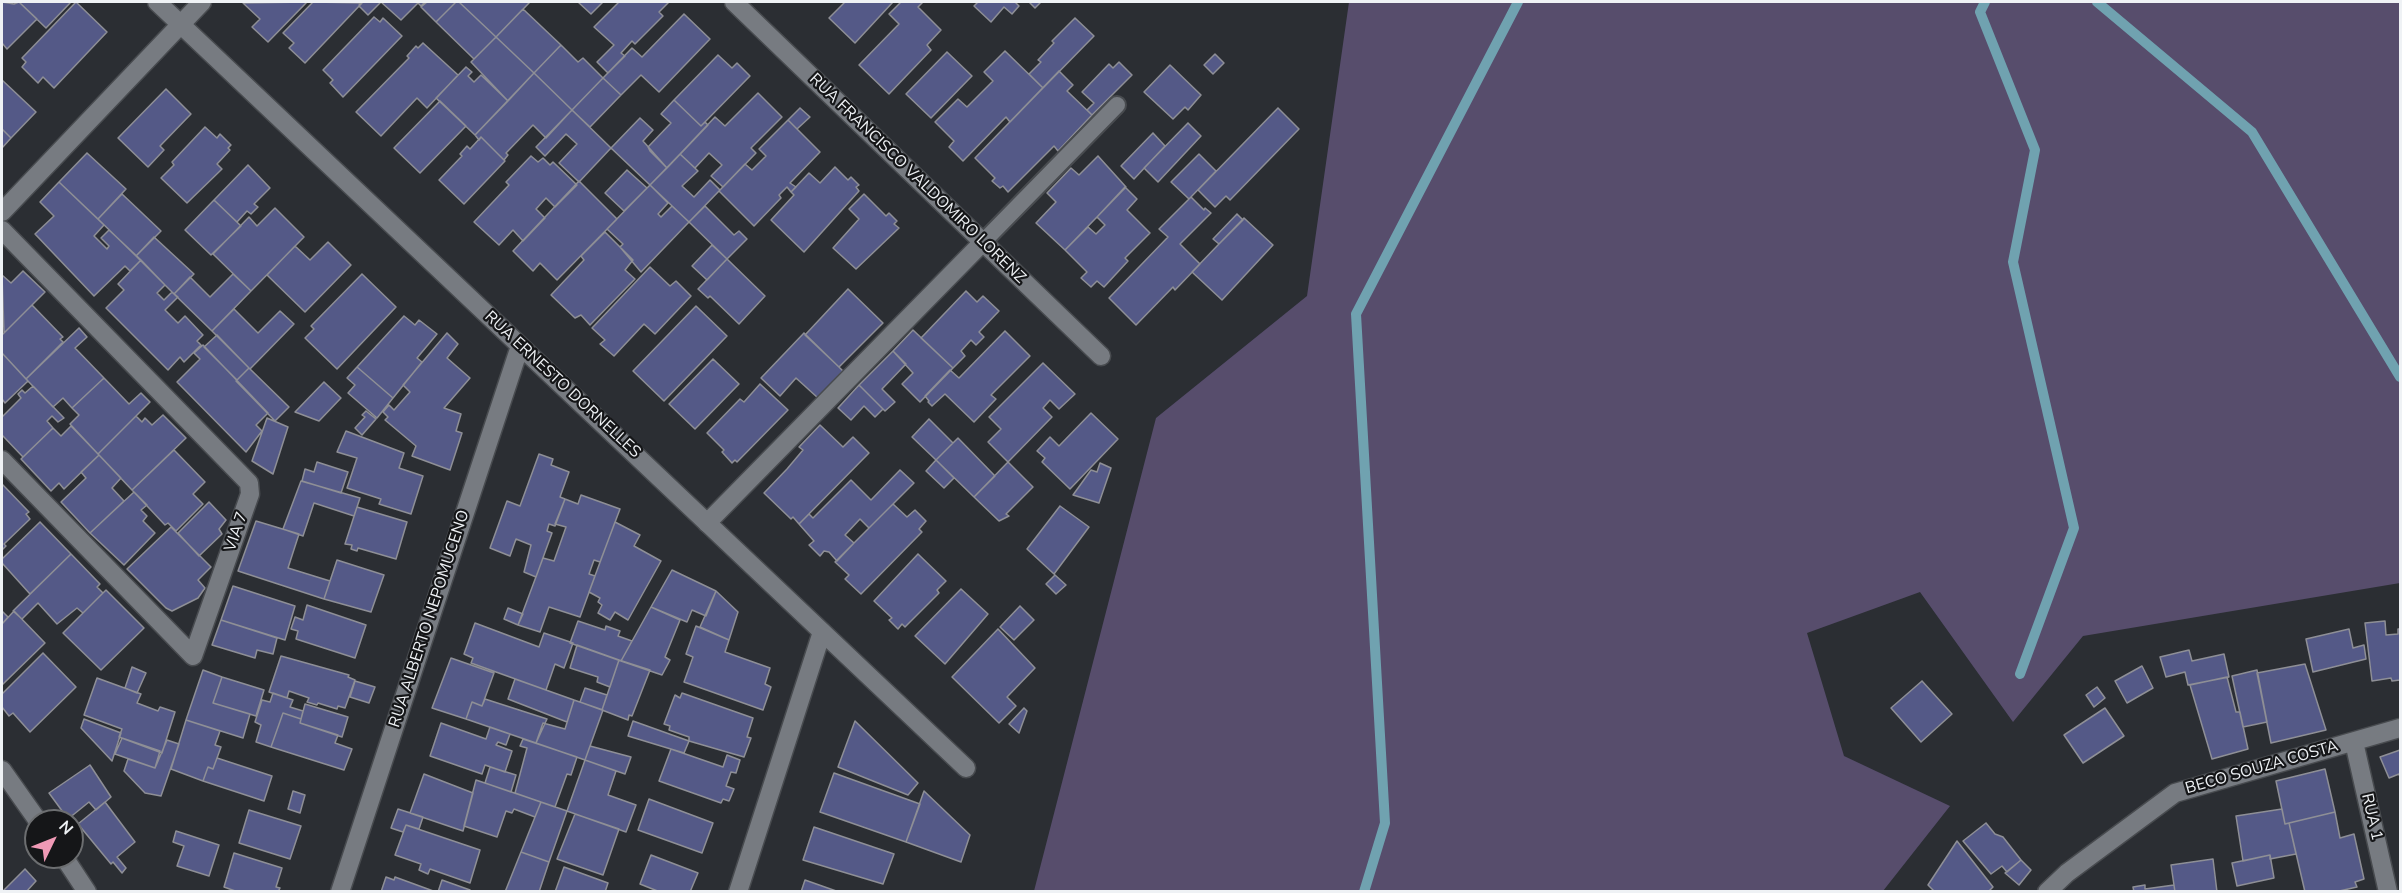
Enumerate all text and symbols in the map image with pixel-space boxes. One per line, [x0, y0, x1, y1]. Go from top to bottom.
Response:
street label: RUA FRANCISCO VALDOMIRO LORENZ [805, 70, 1029, 288]
street label: RUA ERNESTO DORNELLES [480, 308, 644, 462]
street label: RUA ALBERTO NEPOMUCENO [386, 508, 474, 730]
street label: VIA 7 [221, 510, 253, 554]
street label: BECO SOUZA COSTA [2183, 737, 2341, 799]
street label: RUA 1 [2356, 792, 2386, 842]
north arrow [24, 809, 84, 869]
text: N [54, 816, 78, 840]

